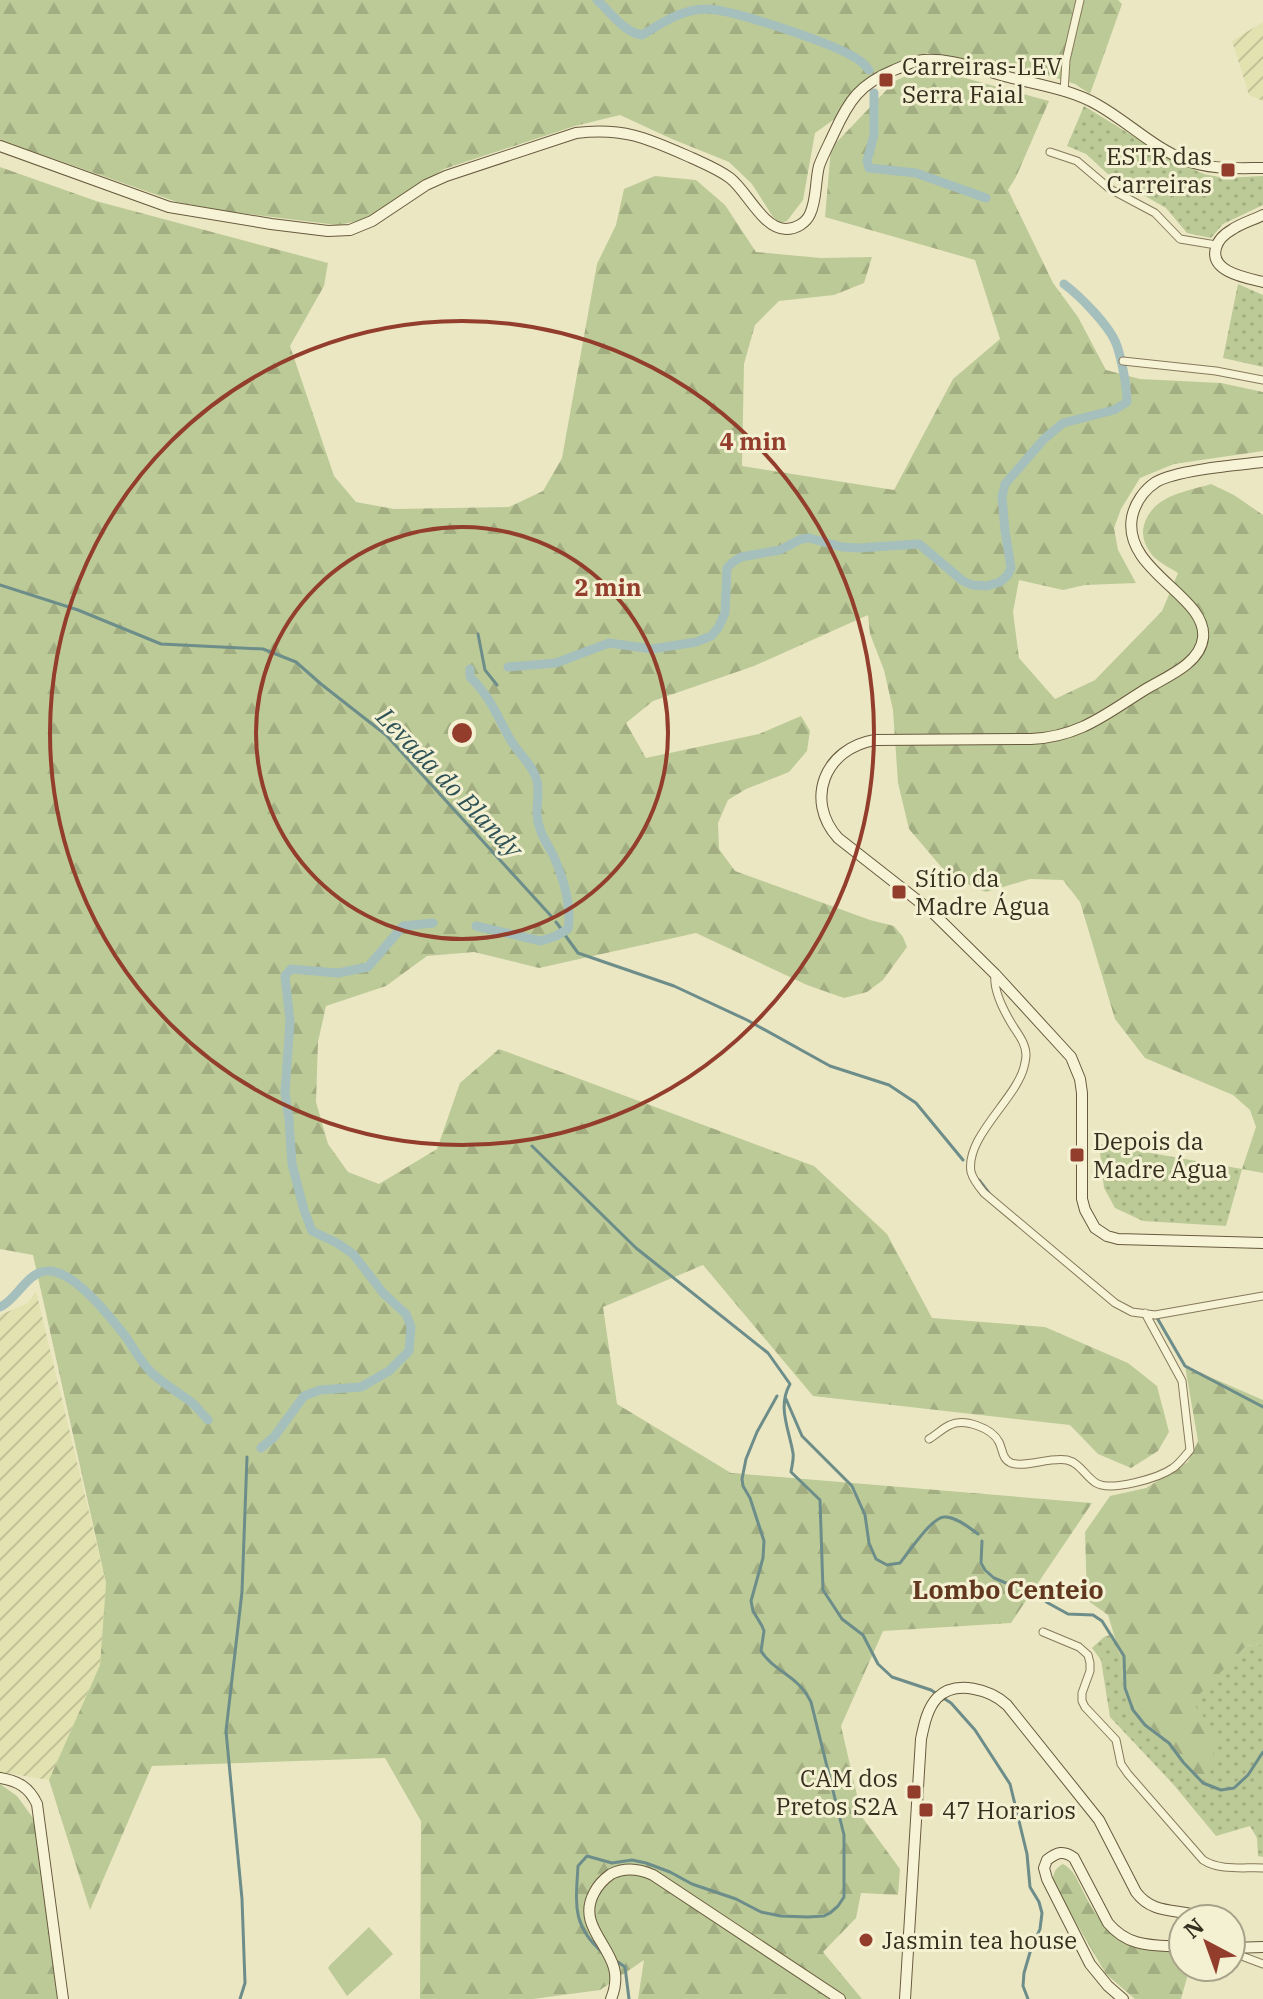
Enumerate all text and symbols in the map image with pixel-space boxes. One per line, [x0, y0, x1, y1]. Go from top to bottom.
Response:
place label: Carreiras-LEV Serra Faial [902, 50, 1062, 110]
marker: Carreiras-LEV Serra Faial [877, 71, 895, 89]
place label: ESTR das Carreiras [1106, 140, 1212, 200]
marker: ESTR das Carreiras [1219, 161, 1237, 179]
text: 4 min [719, 425, 787, 457]
text: 2 min [574, 571, 642, 603]
water label: Levada do Blandy [369, 699, 532, 866]
centre of rings [448, 719, 476, 747]
place label: Sítio da Madre Água [915, 862, 1050, 922]
marker: Sítio da Madre Água [890, 883, 908, 901]
place label: Depois da Madre Água [1093, 1125, 1228, 1185]
marker: Depois da Madre Água [1068, 1146, 1086, 1164]
district label: Lombo Centeio [912, 1572, 1104, 1606]
place label: CAM dos Pretos S2A [775, 1762, 899, 1822]
marker: CAM dos Pretos S2A [905, 1783, 923, 1801]
place label: 47 Horarios [942, 1794, 1076, 1826]
marker: 47 Horarios [917, 1801, 935, 1819]
north arrow [1167, 1903, 1247, 1983]
text: N [1177, 1911, 1210, 1944]
place label: Jasmin tea house [882, 1924, 1077, 1956]
marker: Jasmin tea house [857, 1931, 875, 1949]

